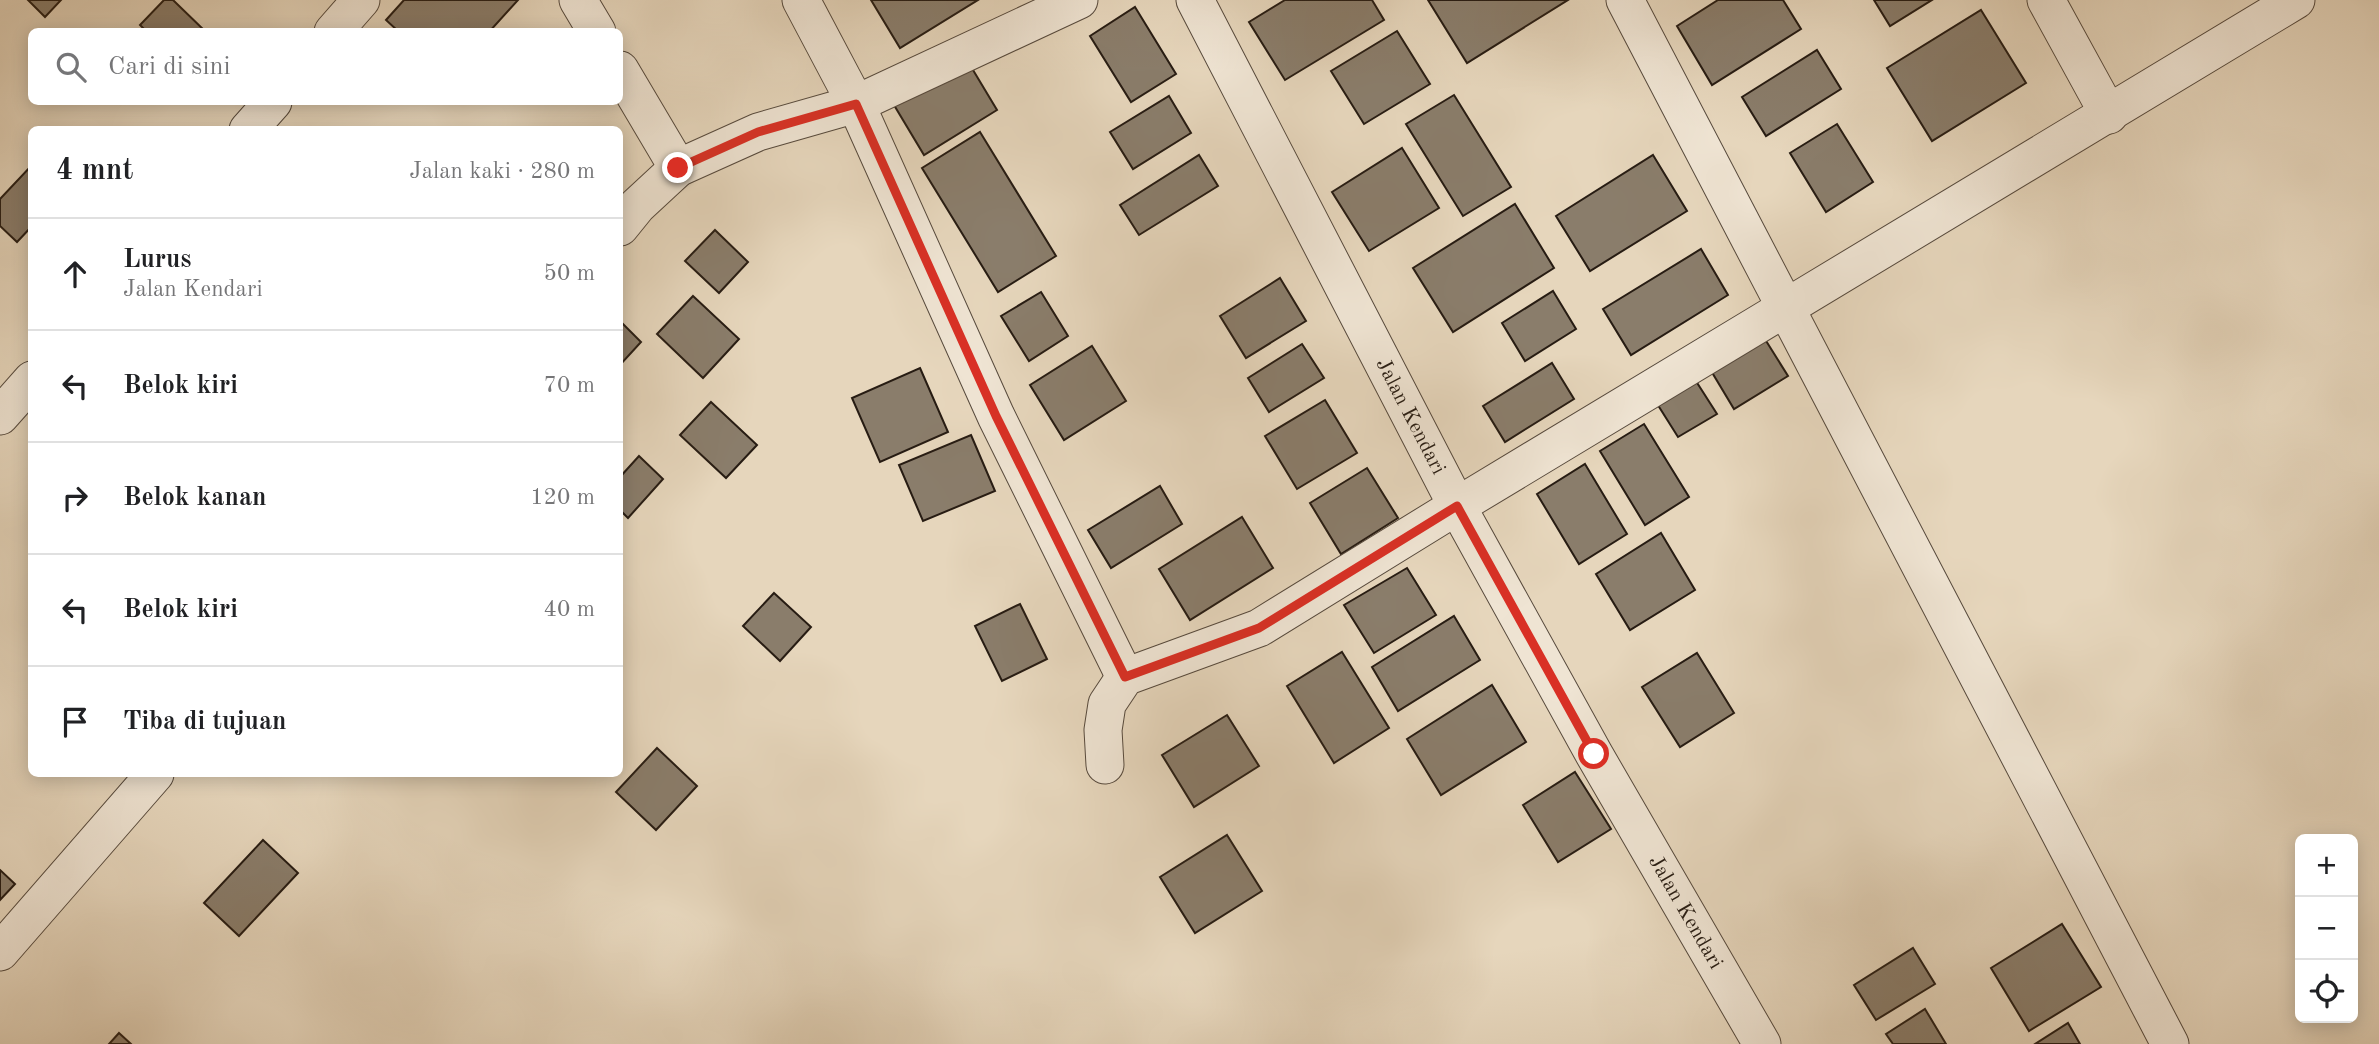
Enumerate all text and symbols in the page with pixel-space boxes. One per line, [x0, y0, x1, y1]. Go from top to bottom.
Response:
search box [28, 28, 623, 105]
icon: search [52, 48, 90, 86]
text: Cari di sini [108, 54, 230, 80]
route end [662, 152, 693, 183]
text: 4 mnt [56, 156, 133, 186]
text: Jalan kaki · 280 m [409, 160, 595, 183]
text: Lurus [123, 247, 191, 273]
icon: ahead [56, 255, 94, 293]
text: 50 m [544, 262, 595, 285]
text: Jalan Kendari [123, 278, 263, 301]
street label: Jalan Kendari [1372, 355, 1449, 478]
icon: left [56, 367, 94, 405]
text: Belok kiri [123, 373, 238, 399]
text: 70 m [544, 374, 595, 397]
icon: right [56, 479, 94, 517]
text: Belok kanan [123, 485, 267, 511]
text: 120 m [530, 486, 595, 509]
icon: left [56, 591, 94, 629]
text: Belok kiri [123, 597, 238, 623]
text: 40 m [544, 598, 595, 621]
icon: arrive [56, 703, 94, 741]
text: Tiba di tujuan [123, 709, 287, 735]
route start [1578, 738, 1609, 769]
map controls [2295, 834, 2358, 1023]
button: + [2295, 834, 2358, 897]
street label: Jalan Kendari [1645, 852, 1727, 973]
button: − [2295, 897, 2358, 960]
button: locate [2295, 960, 2358, 1023]

